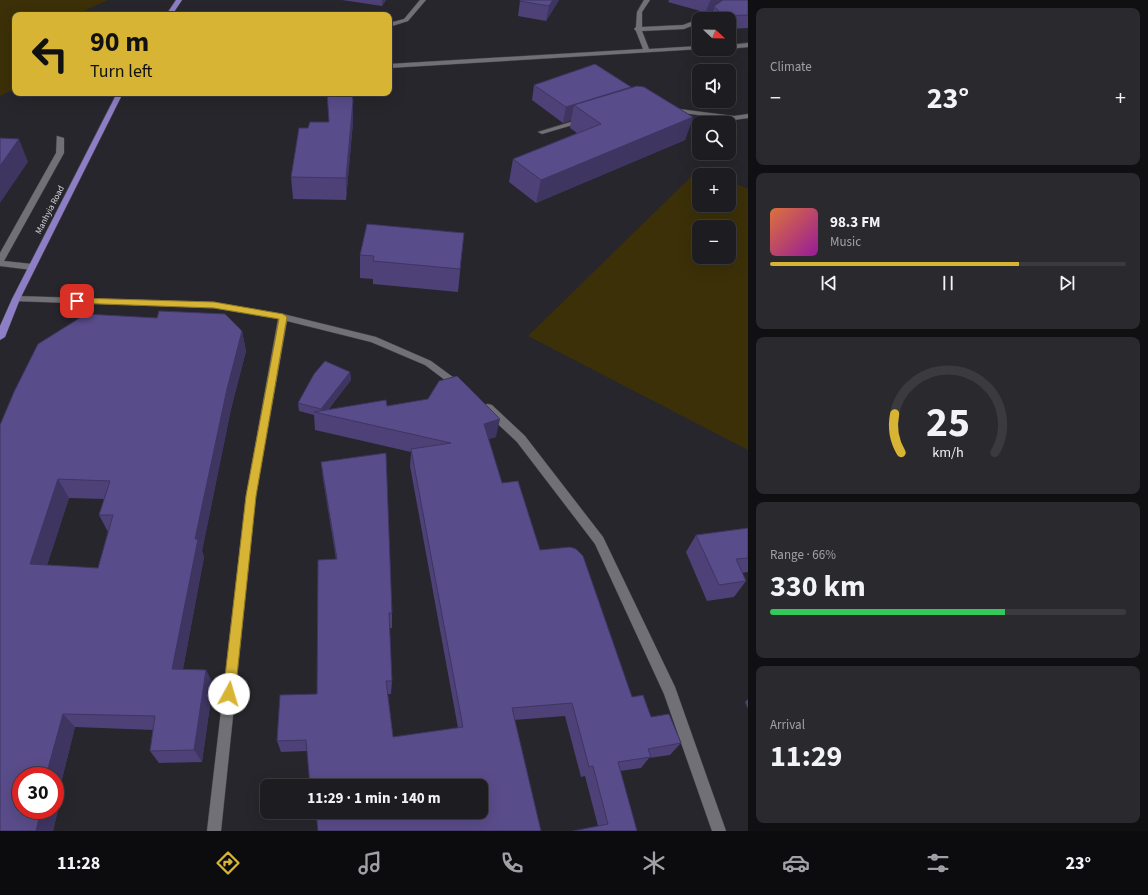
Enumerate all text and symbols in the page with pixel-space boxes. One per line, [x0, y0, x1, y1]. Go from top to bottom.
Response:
north arrow [692, 12, 736, 56]
map controls [692, 12, 736, 264]
text: 90 m [90, 22, 149, 62]
icon: left [24, 28, 76, 80]
text: Climate [770, 58, 812, 76]
text: Turn left [90, 59, 152, 84]
button: sound [692, 64, 736, 108]
text: 23° [927, 77, 969, 120]
text: − [770, 82, 781, 114]
text: + [1115, 82, 1126, 114]
button: search [692, 116, 736, 160]
button: + [692, 168, 736, 212]
street label: Manhyia Road [32, 183, 68, 237]
text: 98.3 FM [830, 212, 881, 233]
button: − [692, 220, 736, 264]
text: Music [830, 233, 861, 251]
icon: previous [818, 272, 840, 294]
icon: pause [937, 272, 959, 294]
icon: next [1056, 272, 1078, 294]
pin [60, 284, 94, 318]
icon: arrive [66, 290, 88, 312]
text: 25 [926, 393, 970, 453]
text: km/h [932, 442, 964, 463]
text: Range · 66% [770, 546, 836, 564]
text: 330 km [770, 565, 866, 608]
position arrow [208, 673, 250, 715]
text: Arrival [770, 716, 805, 734]
text: 11:29 [770, 735, 842, 778]
speed limit sign: 30 [12, 767, 64, 819]
text: 11:29 · 1 min · 140 m [307, 788, 441, 809]
icon: directions [214, 849, 242, 877]
icon: music [356, 849, 384, 877]
icon: phone [498, 849, 526, 877]
icon: climate [640, 849, 668, 877]
icon: car [782, 849, 810, 877]
icon: filters [924, 849, 952, 877]
text: 11:28 [57, 851, 100, 876]
text: 23° [1065, 851, 1091, 876]

